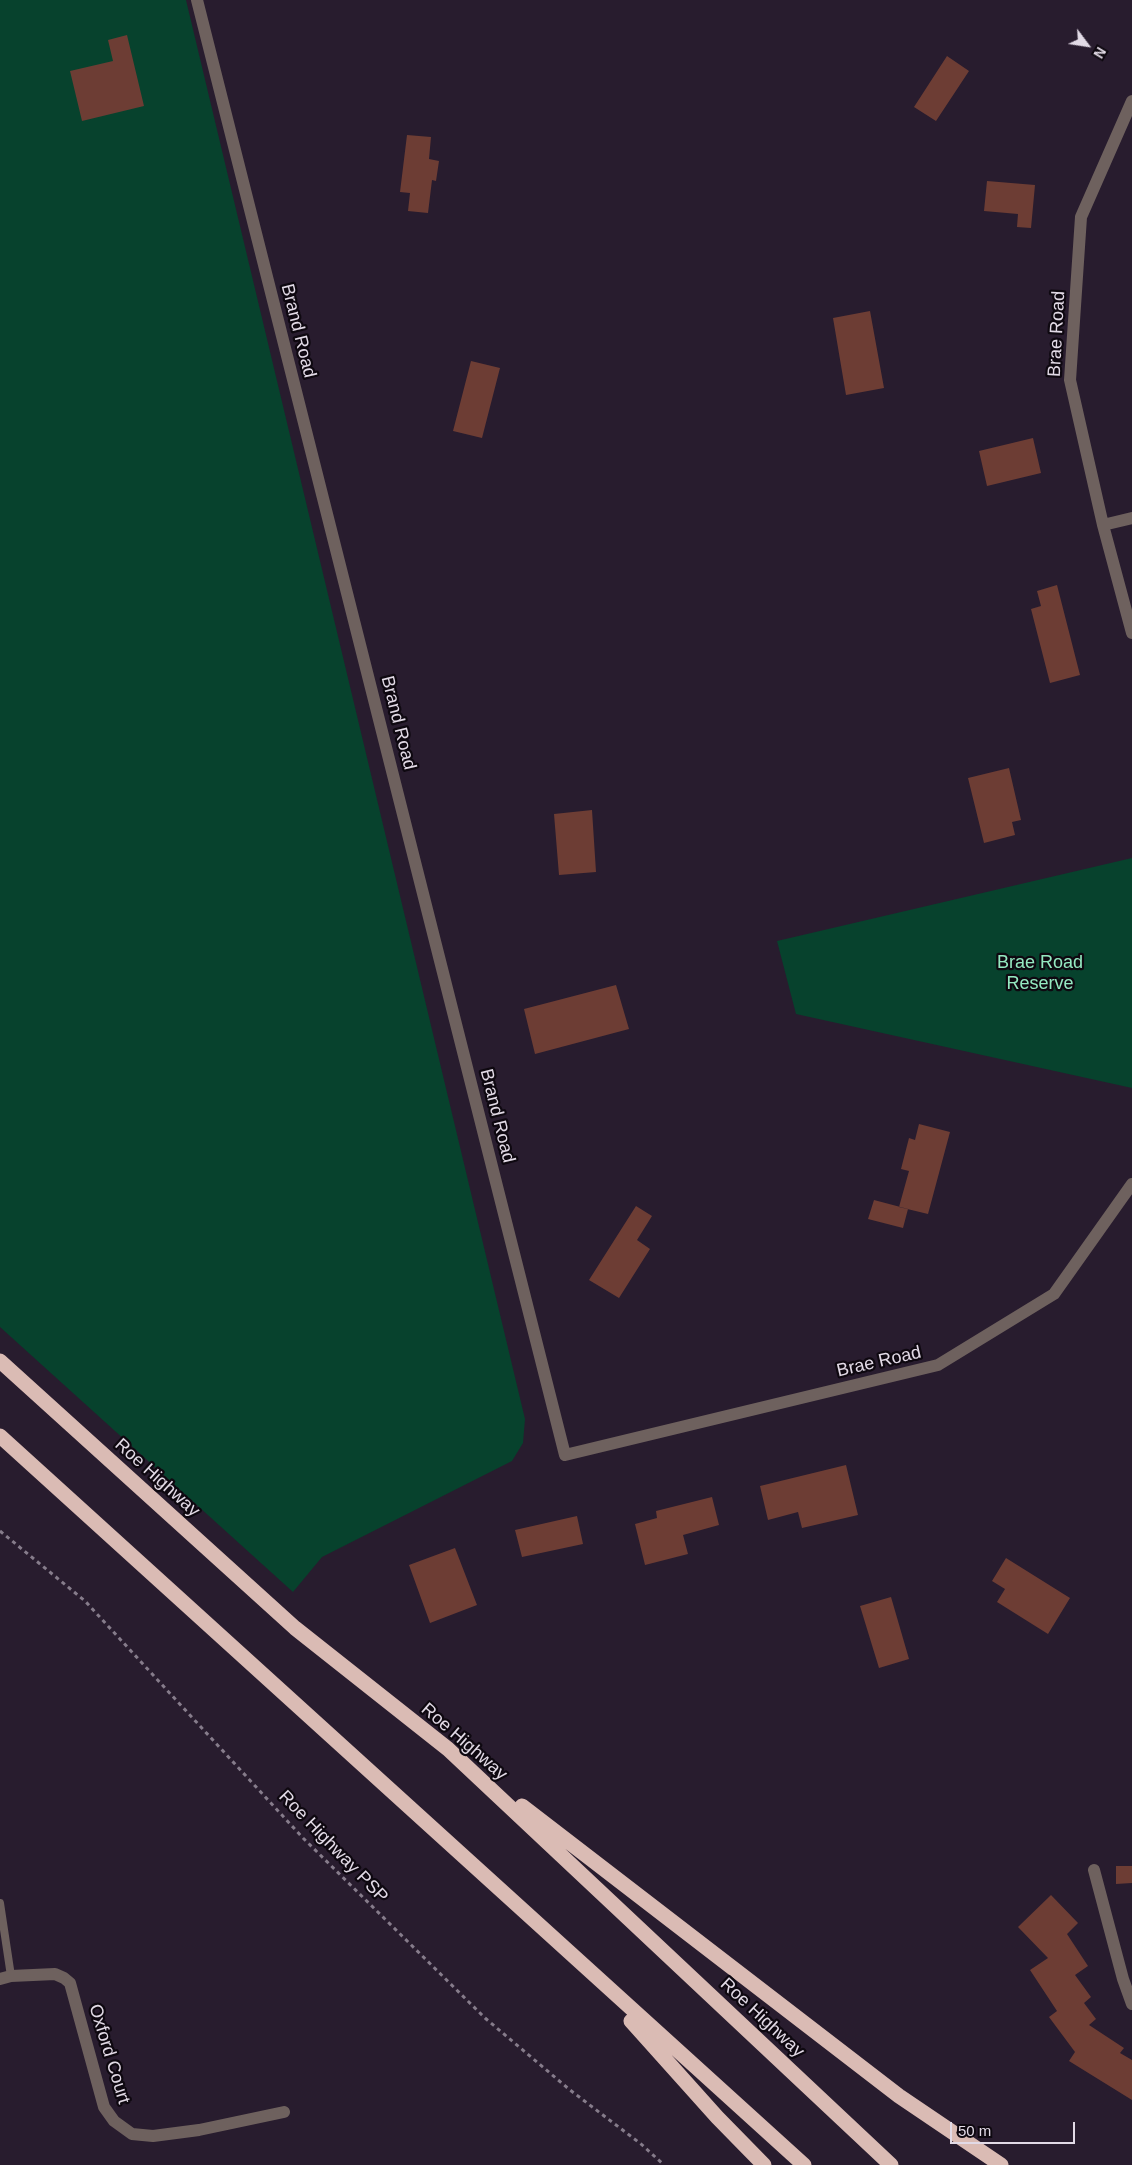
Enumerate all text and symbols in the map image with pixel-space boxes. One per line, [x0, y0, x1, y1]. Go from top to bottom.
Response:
north arrow [1062, 20, 1112, 70]
text: N [1090, 44, 1109, 61]
street label: Brand Road [276, 282, 320, 380]
street label: Brae Road [1044, 290, 1070, 378]
street label: Brand Road [376, 674, 420, 772]
park label: Brae Road Reserve [997, 952, 1083, 994]
street label: Brand Road [475, 1067, 519, 1165]
street label: Brae Road [835, 1342, 923, 1382]
street label: Roe Highway [110, 1434, 204, 1522]
street label: Roe Highway [417, 1699, 511, 1785]
street label: Roe Highway PSP [274, 1786, 392, 1908]
street label: Roe Highway [715, 1974, 809, 2062]
street label: Oxford Court [84, 2002, 134, 2106]
scale bar [952, 2112, 1077, 2144]
text: 50 m [958, 2122, 991, 2139]

